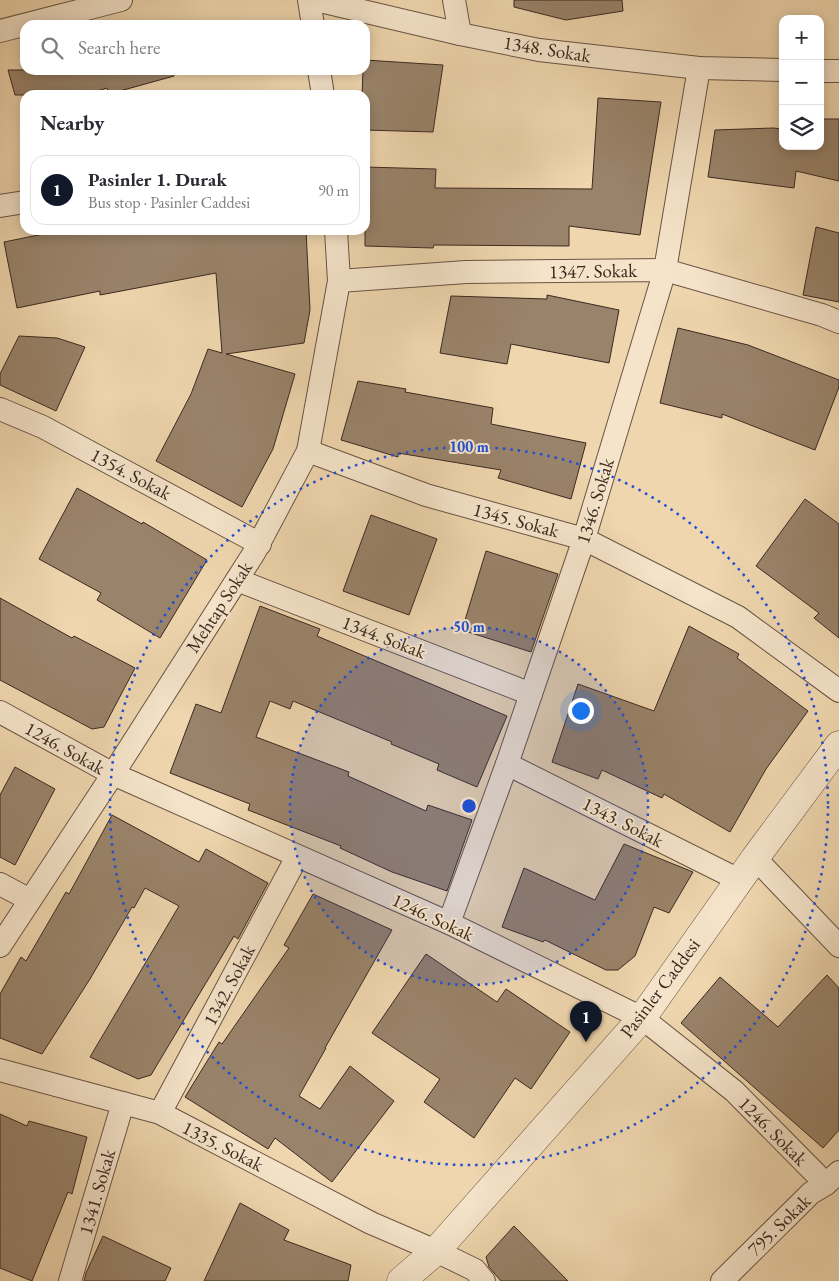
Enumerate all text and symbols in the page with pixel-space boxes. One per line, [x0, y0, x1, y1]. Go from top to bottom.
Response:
map controls [779, 15, 824, 150]
button: + [779, 15, 824, 60]
search box [20, 20, 370, 75]
street label: 1348. Sokak [502, 30, 593, 68]
icon: search [38, 34, 66, 62]
text: Search here [78, 35, 160, 60]
button: − [779, 60, 824, 105]
button: layers [779, 105, 824, 150]
text: Nearby [40, 109, 104, 136]
text: Pasinler 1. Durak [88, 167, 227, 192]
text: 1 [53, 180, 61, 201]
text: 90 m [318, 180, 349, 201]
text: Bus stop · Pasinler Caddesi [88, 192, 250, 213]
street label: 1347. Sokak [549, 258, 638, 284]
text: 100 m [449, 437, 489, 456]
street label: 1354. Sokak [86, 442, 177, 506]
street label: 1346. Sokak [570, 454, 620, 547]
street label: 1345. Sokak [470, 497, 563, 544]
street label: Mehtap Sokak [180, 555, 259, 658]
street label: 1344. Sokak [338, 610, 431, 665]
text: 50 m [453, 617, 485, 636]
your location [568, 698, 594, 724]
street label: 1246. Sokak [20, 716, 110, 781]
street label: 1343. Sokak [578, 791, 669, 854]
centre of rings [460, 797, 478, 815]
street label: 1246. Sokak [388, 887, 479, 947]
street label: Pasinler Caddesi [614, 933, 706, 1043]
street label: 1342. Sokak [197, 939, 261, 1030]
pin: 1 [570, 1001, 602, 1042]
street label: 1246. Sokak [733, 1091, 814, 1172]
street label: 1335. Sokak [178, 1115, 269, 1178]
street label: 1341. Sokak [73, 1145, 121, 1238]
street label: 795. Sokak [742, 1188, 817, 1261]

